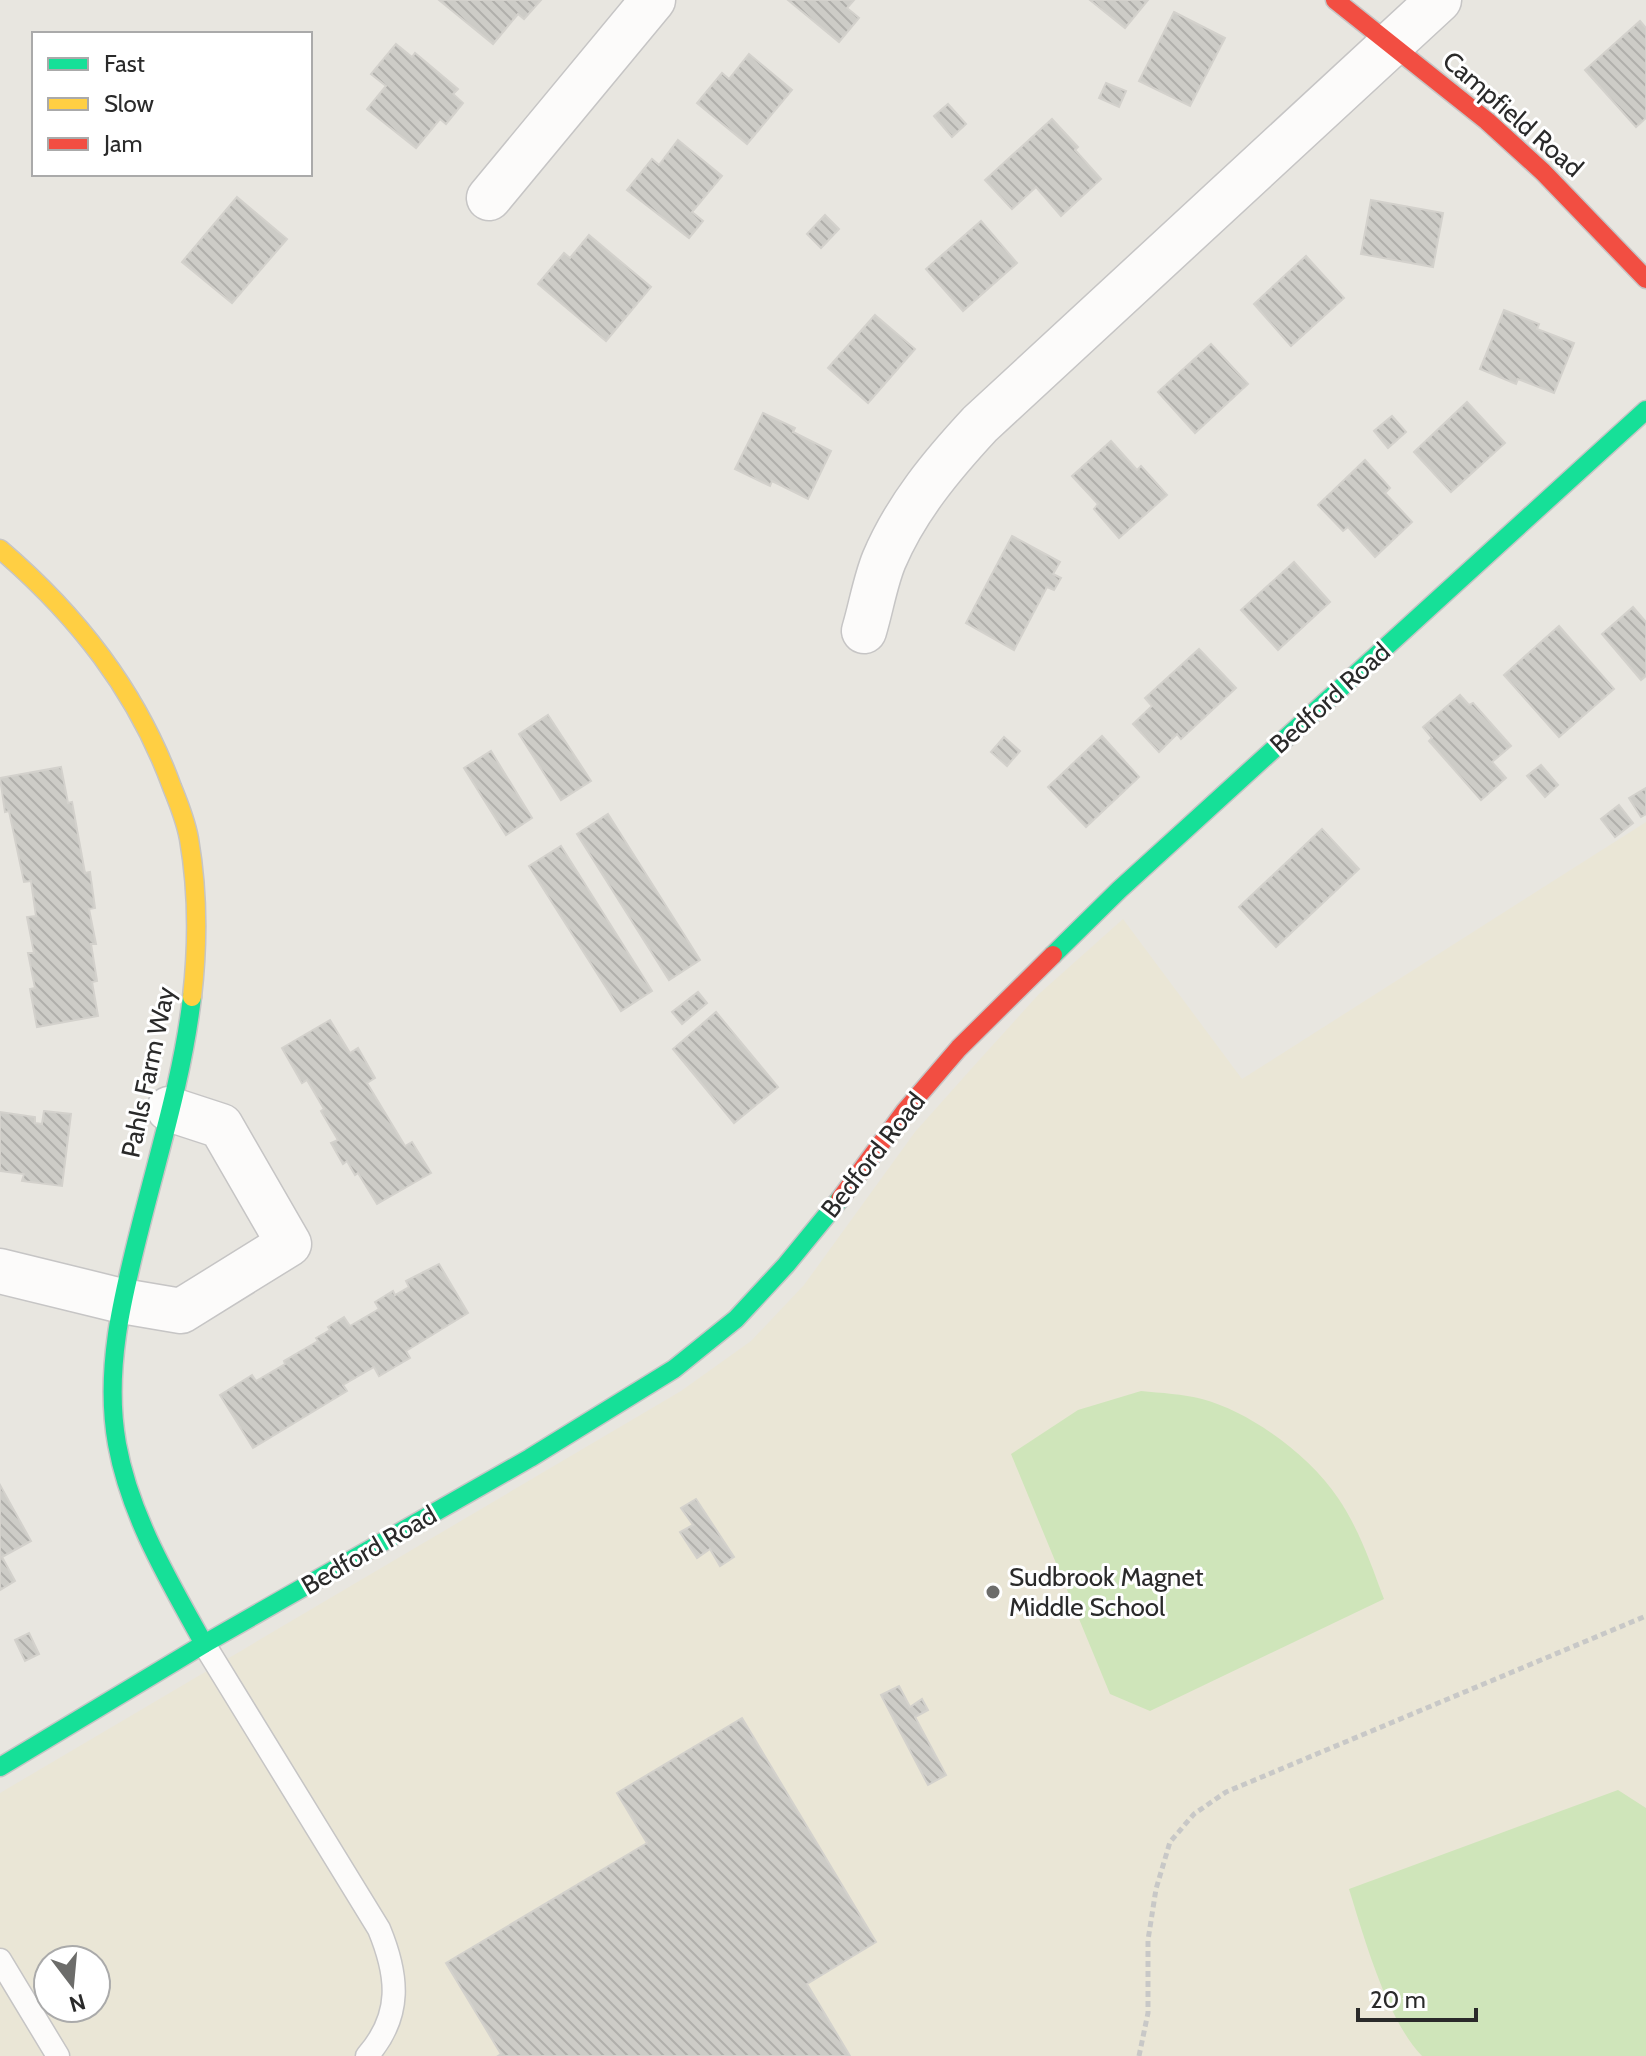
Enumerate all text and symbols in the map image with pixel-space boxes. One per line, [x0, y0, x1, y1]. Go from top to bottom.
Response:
legend [32, 32, 312, 176]
street label: Campfield Road [1436, 44, 1590, 184]
text: Fast [104, 49, 145, 78]
text: Slow [104, 89, 154, 118]
text: Jam [103, 129, 142, 158]
street label: Bedford Road [1263, 636, 1397, 760]
street label: Pahls Farm Way [114, 984, 182, 1160]
street label: Bedford Road [814, 1086, 932, 1224]
street label: Bedford Road [296, 1499, 442, 1601]
place label: Sudbrook Magnet Middle School [1009, 1561, 1204, 1623]
marker: Sudbrook Magnet Middle School [984, 1583, 1002, 1601]
north arrow [32, 1944, 112, 2024]
scale bar [1358, 1972, 1476, 2022]
text: 20 m [1370, 1985, 1426, 2014]
text: N [66, 1988, 89, 2018]

